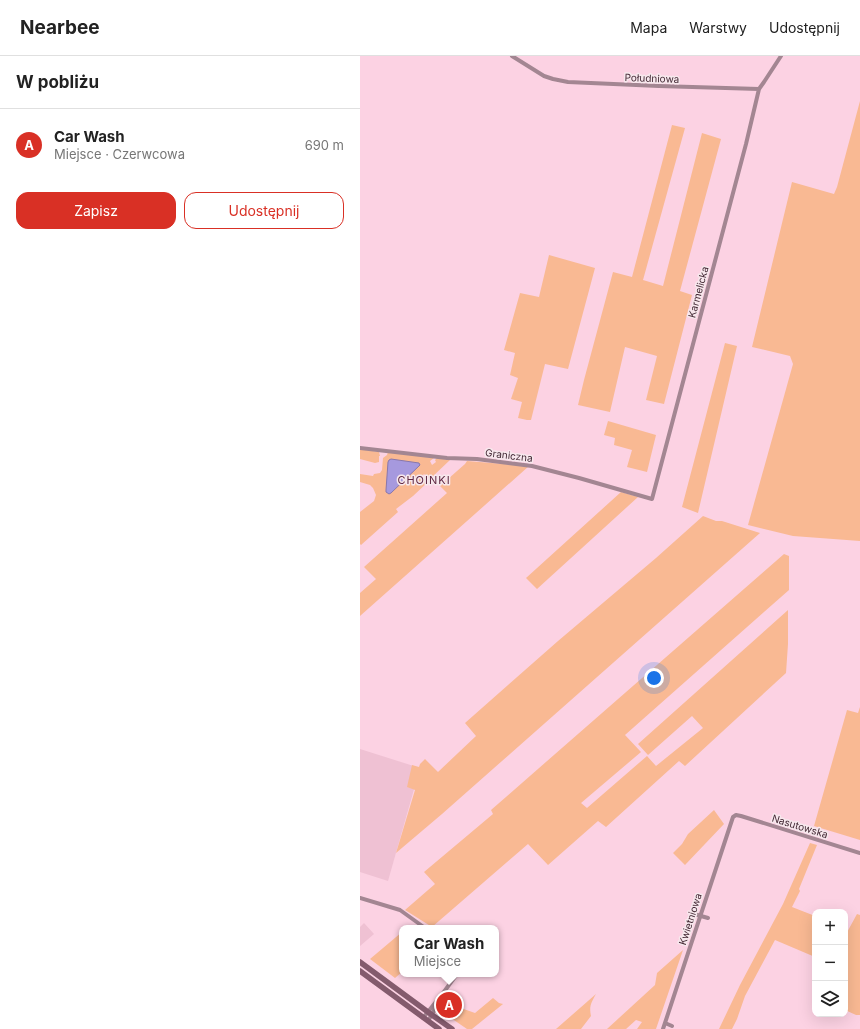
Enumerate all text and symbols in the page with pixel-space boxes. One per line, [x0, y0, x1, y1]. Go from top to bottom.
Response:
text: Nearbee [20, 16, 100, 39]
text: Mapa [630, 19, 667, 36]
text: Warstwy [689, 19, 747, 36]
text: Udostępnij [769, 19, 840, 36]
street label: Południowa [624, 71, 680, 85]
text: W pobliżu [16, 72, 99, 92]
text: Car Wash [54, 127, 125, 146]
text: A [24, 137, 34, 153]
text: 690 m [305, 137, 344, 153]
text: Miejsce · Czerwcowa [54, 146, 185, 162]
button: Zapisz [16, 192, 176, 229]
button: Udostępnij [184, 192, 344, 229]
street label: Karmelicka [685, 265, 711, 319]
street label: Graniczna [485, 446, 533, 464]
district label: CHOINKI [397, 473, 451, 487]
your location [644, 668, 664, 688]
street label: Nasutowska [771, 812, 829, 840]
street label: Kwietniowa [676, 892, 704, 946]
map controls [812, 909, 848, 1017]
button: + [812, 909, 848, 945]
popup [399, 925, 499, 977]
text: Car Wash [414, 934, 484, 953]
button: − [812, 945, 848, 981]
text: Miejsce [414, 953, 461, 969]
button: layers [812, 981, 848, 1017]
pin: A [436, 990, 462, 1020]

